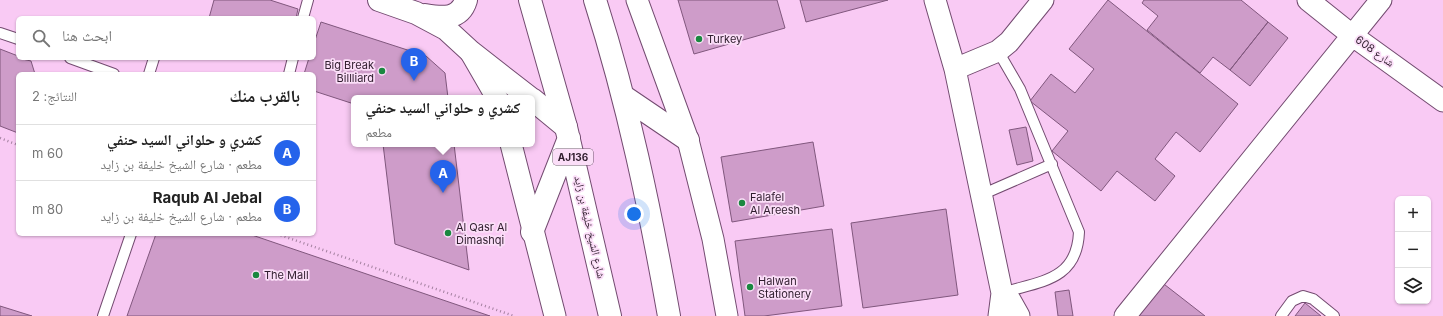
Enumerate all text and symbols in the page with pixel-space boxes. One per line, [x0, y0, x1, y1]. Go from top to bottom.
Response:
search box [16, 16, 316, 60]
text: ابحث هنا [62, 26, 112, 45]
icon: search [30, 27, 52, 49]
place label: Turkey [707, 32, 742, 46]
street label: شارع 608 [1353, 32, 1397, 70]
marker: Turkey [694, 34, 704, 44]
pin: B [401, 48, 427, 81]
place label: Big Break Billliard [324, 58, 374, 85]
marker: Big Break Billliard [377, 66, 387, 76]
text: بالقرب منك [230, 86, 300, 106]
text: النتائج: 2 [32, 88, 77, 104]
popup [351, 95, 535, 147]
text: كشري و حلواني السيد حنفي [366, 98, 521, 117]
text: مطعم [366, 124, 392, 140]
text: كشري و حلواني السيد حنفي [107, 130, 262, 149]
text: 60 m [32, 145, 63, 161]
text: A [282, 145, 292, 161]
road number: AJ136 [553, 149, 593, 165]
text: مطعم · شارع الشيخ خليفة بن زايد [100, 156, 262, 172]
pin: A [430, 160, 456, 193]
street label: شارع الشيخ خليفة بن زايد [571, 174, 609, 280]
text: Raqub Al Jebal [153, 188, 262, 207]
place label: Falafel Al Areesh [750, 190, 800, 217]
map controls [1395, 196, 1431, 304]
button: + [1395, 196, 1431, 232]
marker: Falafel Al Areesh [737, 198, 747, 208]
text: 80 m [32, 201, 63, 217]
text: B [283, 201, 291, 217]
your location [624, 204, 644, 224]
text: مطعم · شارع الشيخ خليفة بن زايد [100, 208, 262, 224]
place label: Al Qasr Al Dimashqi [456, 220, 507, 247]
marker: Al Qasr Al Dimashqi [443, 228, 453, 238]
button: − [1395, 232, 1431, 268]
place label: The Mall [264, 268, 309, 282]
button: layers [1395, 268, 1431, 304]
marker: The Mall [251, 270, 261, 280]
place label: Halwan Stationery [758, 274, 811, 301]
marker: Halwan Stationery [745, 282, 755, 292]

